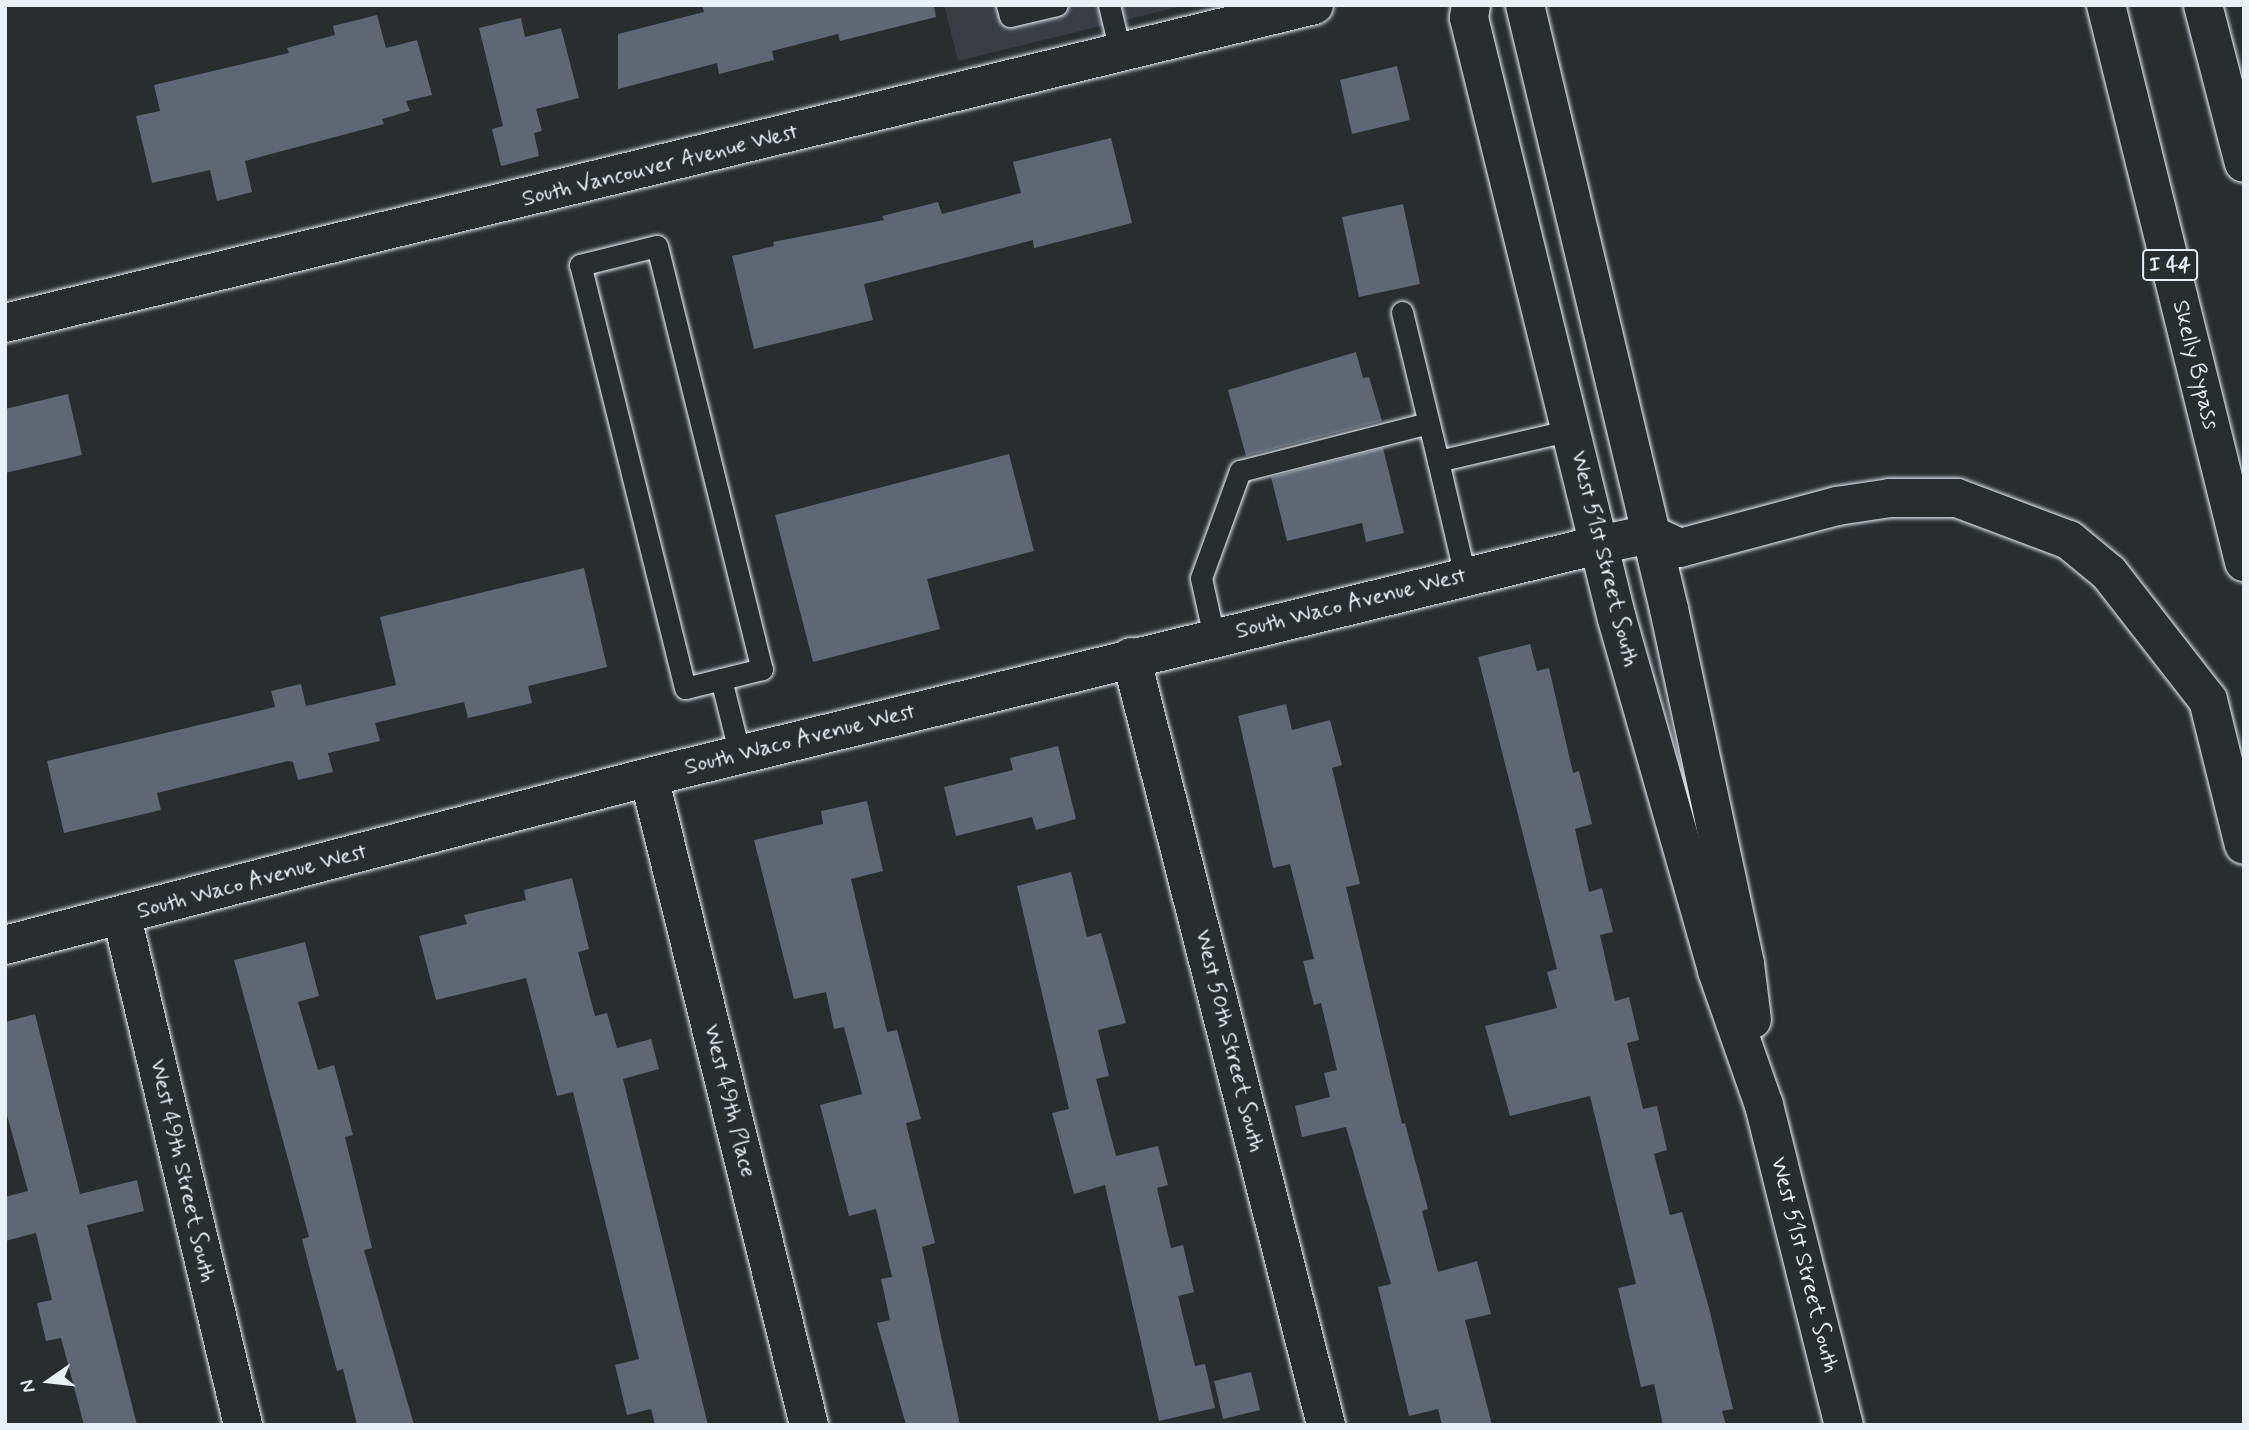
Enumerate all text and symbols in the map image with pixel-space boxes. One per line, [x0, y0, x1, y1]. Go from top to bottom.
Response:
street label: South Vancouver Avenue West [517, 118, 803, 214]
road number: I 44 [2142, 247, 2198, 282]
street label: Skelly Bypass [2166, 297, 2224, 433]
street label: West 51st Street South [1564, 448, 1644, 670]
street label: South Waco Avenue West [1231, 562, 1471, 646]
street label: South Waco Avenue West [680, 698, 920, 782]
street label: South Waco Avenue West [132, 838, 372, 926]
street label: West 50th Street South [1188, 927, 1270, 1155]
street label: West 49th Place [697, 1022, 761, 1180]
street label: West 49th Street South [143, 1057, 221, 1285]
street label: West 51st Street South [1764, 1154, 1844, 1376]
north arrow [14, 1346, 84, 1416]
text: N [14, 1377, 42, 1395]

